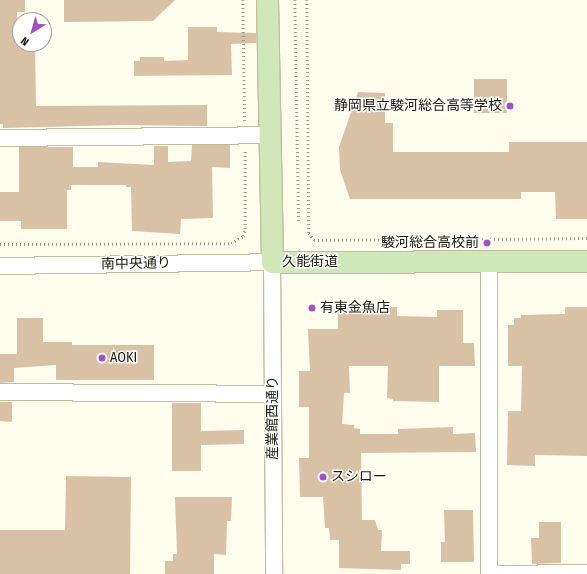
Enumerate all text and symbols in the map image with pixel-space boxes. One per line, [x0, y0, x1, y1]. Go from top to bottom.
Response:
north arrow [12, 12, 52, 52]
text: N [19, 34, 32, 48]
place label: 静岡県立駿河総合高等学校 [334, 98, 502, 114]
marker: 静岡県立駿河総合高等学校 [505, 101, 515, 111]
place label: 駿河総合高校前 [381, 235, 479, 251]
marker: 駿河総合高校前 [482, 238, 492, 248]
street label: 久能街道 [282, 254, 338, 270]
street label: 南中央通り [101, 255, 171, 273]
place label: 有東金魚店 [320, 300, 390, 316]
marker: 有東金魚店 [307, 303, 317, 313]
place label: AOKI [110, 350, 137, 366]
marker: AOKI [97, 353, 107, 363]
street label: 産業館西通り [265, 376, 281, 460]
place label: スシロー [331, 469, 387, 485]
marker: スシロー [318, 472, 328, 482]

